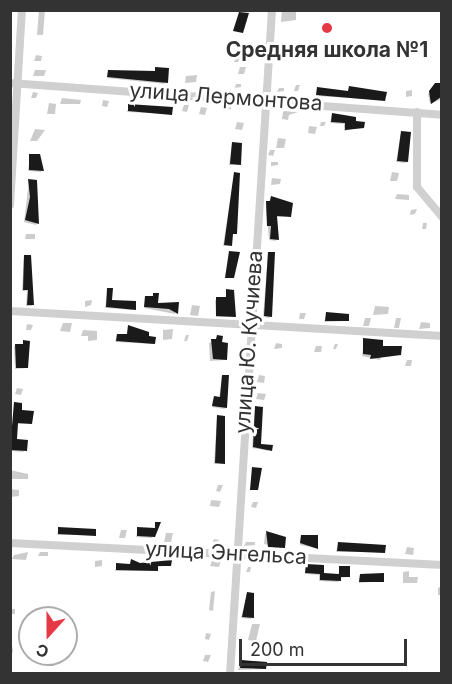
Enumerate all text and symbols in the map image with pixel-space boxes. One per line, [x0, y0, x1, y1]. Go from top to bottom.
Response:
marker: Средняя школа №1 [320, 21, 334, 35]
place label: Средняя школа №1 [226, 37, 428, 63]
street label: улица Лермонтова [129, 78, 323, 116]
street label: улица Ю. Кучиева [230, 250, 268, 434]
street label: улица Энгельса [144, 536, 308, 570]
north arrow [18, 606, 78, 666]
scale bar [242, 627, 410, 665]
text: С [33, 639, 51, 662]
text: 200 m [250, 639, 305, 660]

